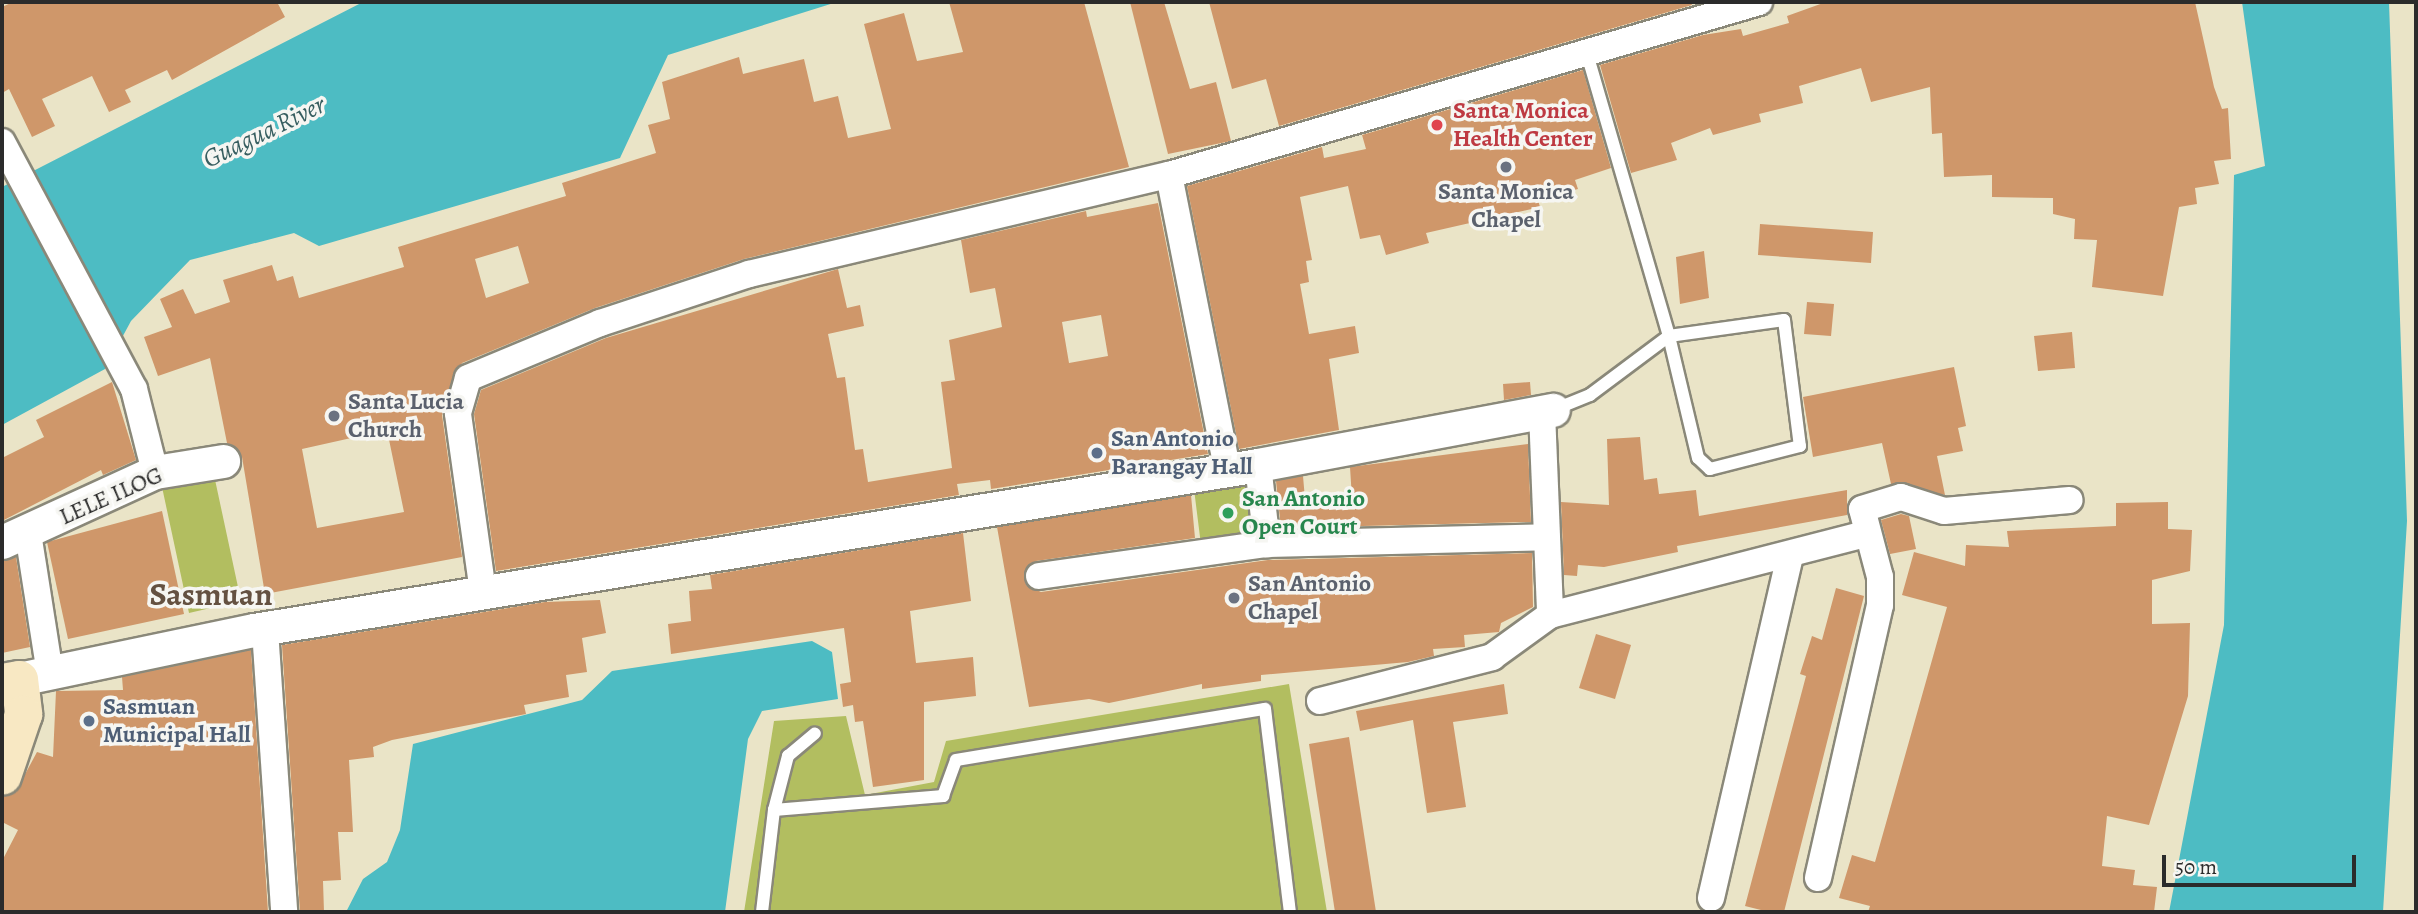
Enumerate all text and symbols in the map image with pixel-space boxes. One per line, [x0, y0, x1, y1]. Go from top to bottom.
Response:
water label: Guagua River [198, 89, 330, 175]
place label: Santa Monica Health Center [1453, 97, 1593, 153]
marker: Santa Monica Health Center [1427, 115, 1447, 135]
marker: Santa Monica Chapel [1498, 159, 1514, 175]
place label: Santa Monica Chapel [1438, 178, 1574, 234]
place label: Santa Lucia Church [348, 388, 464, 444]
marker: Santa Lucia Church [326, 408, 342, 424]
place label: San Antonio Barangay Hall [1111, 425, 1253, 481]
marker: San Antonio Barangay Hall [1089, 445, 1105, 461]
street label: LELE ILOG [55, 460, 167, 532]
place label: San Antonio Open Court [1242, 485, 1365, 541]
marker: San Antonio Open Court [1220, 505, 1236, 521]
place label: San Antonio Chapel [1248, 570, 1371, 626]
district label: Sasmuan [150, 575, 272, 613]
marker: San Antonio Chapel [1226, 590, 1242, 606]
place label: Sasmuan Municipal Hall [103, 693, 251, 749]
marker: Sasmuan Municipal Hall [81, 713, 97, 729]
scale bar [2166, 841, 2360, 885]
text: 50 m [2175, 853, 2217, 881]

